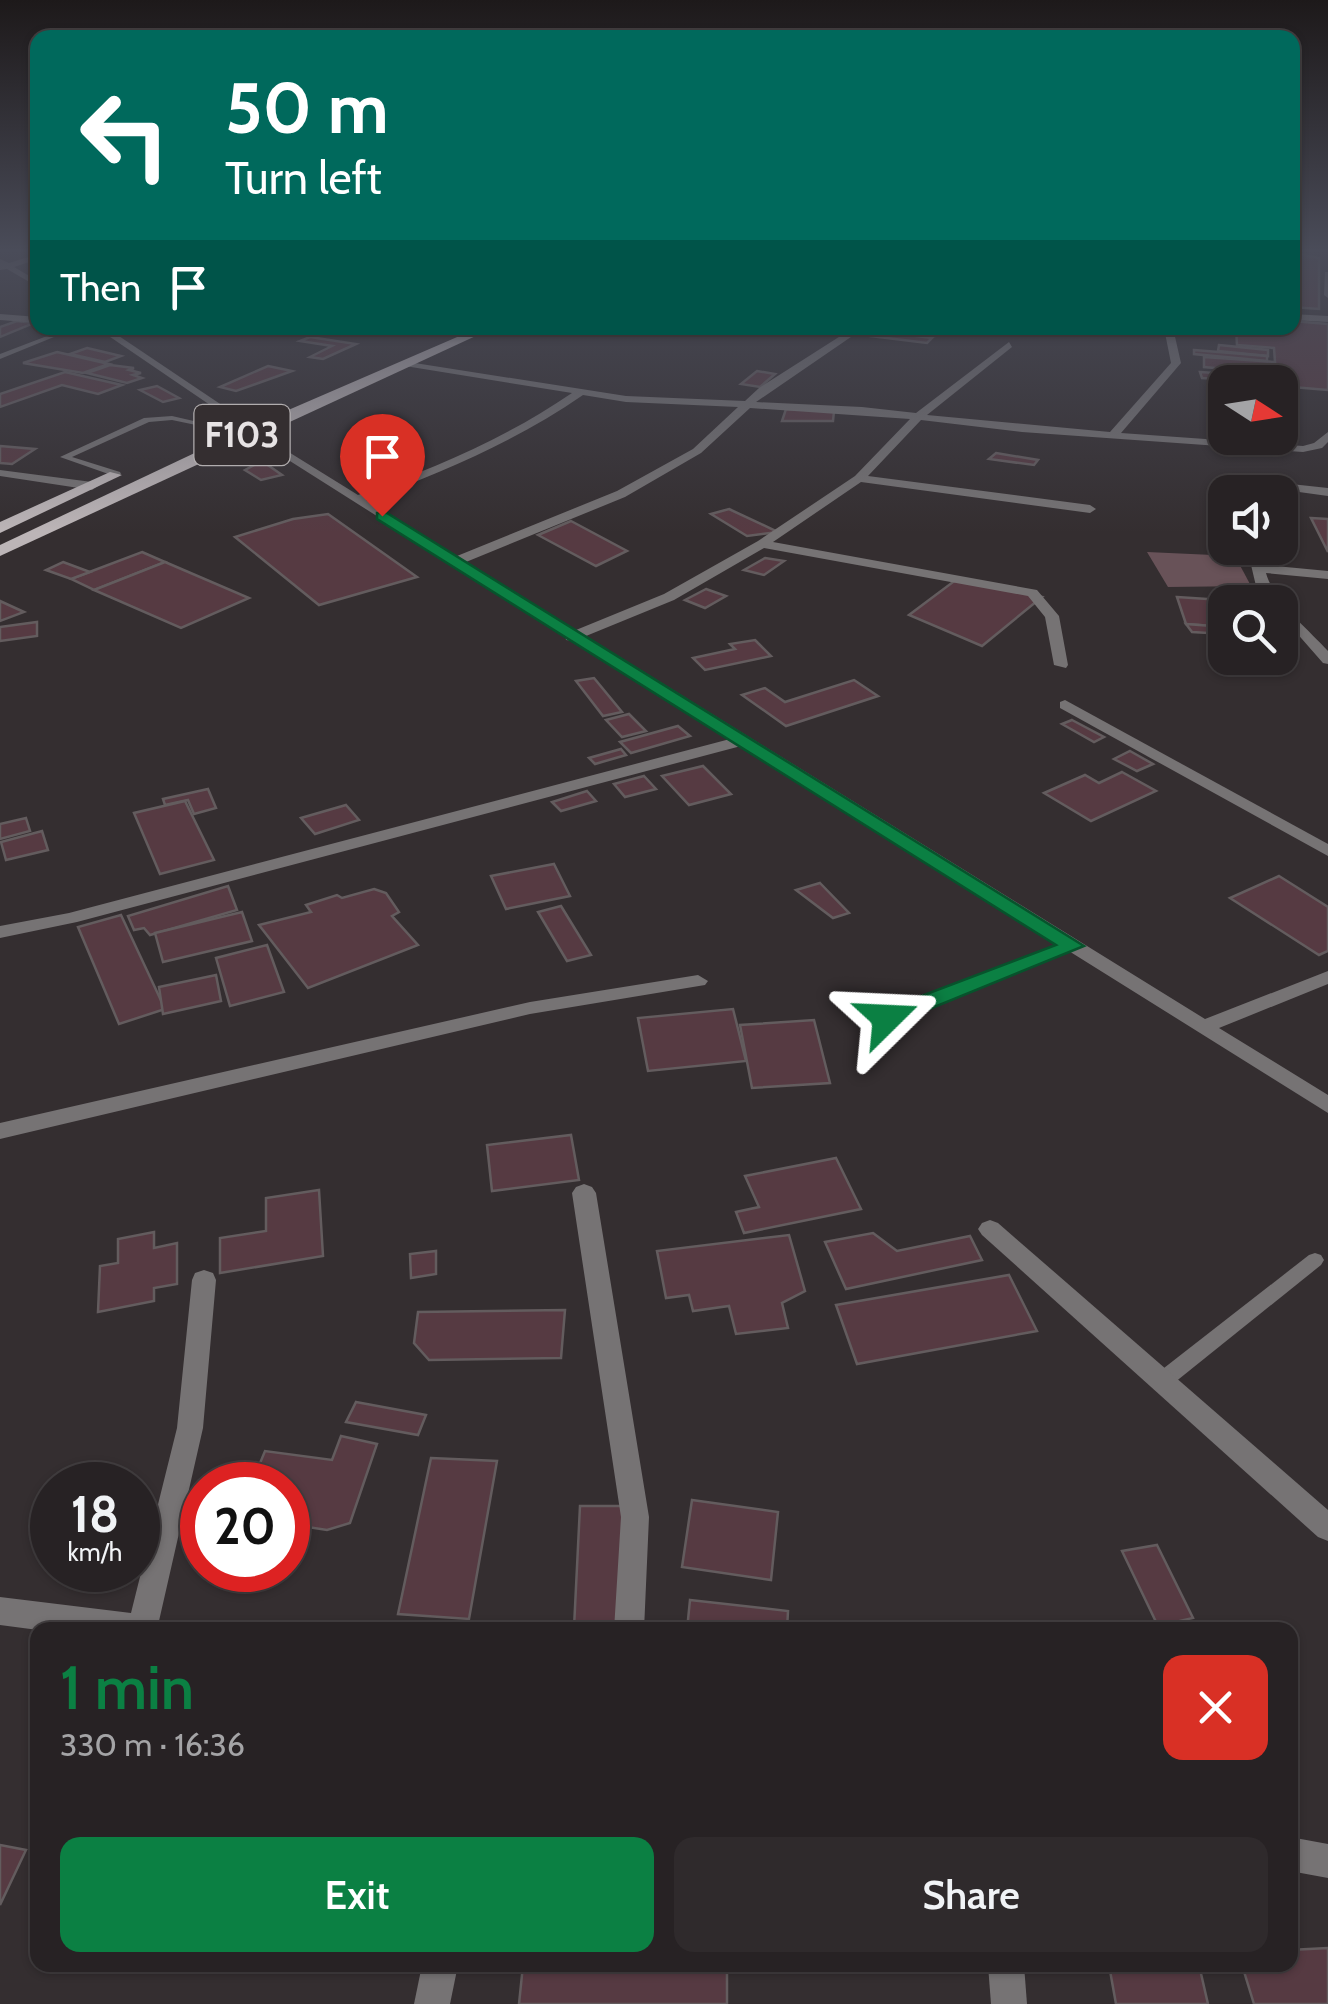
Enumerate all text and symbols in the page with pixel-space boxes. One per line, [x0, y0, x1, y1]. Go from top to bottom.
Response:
text: 50 m [225, 65, 389, 151]
icon: left [60, 70, 190, 200]
text: Turn left [225, 151, 382, 205]
icon: arrive [161, 260, 216, 315]
text: Then [60, 264, 141, 311]
north arrow [1208, 365, 1298, 455]
map controls [1208, 365, 1298, 675]
road number: F103 [194, 405, 290, 465]
pin [340, 414, 425, 517]
icon: arrive [355, 429, 410, 484]
button: sound [1208, 475, 1298, 565]
button: search [1208, 585, 1298, 675]
position arrow [835, 966, 939, 1070]
speed limit sign: 20 [180, 1462, 310, 1592]
text: 18 [71, 1484, 119, 1545]
text: km/h [68, 1537, 122, 1567]
text: 1 min [60, 1651, 194, 1724]
button: close [1163, 1655, 1268, 1760]
text: 330 m · 16:36 [60, 1725, 245, 1764]
button: Exit [60, 1837, 654, 1952]
button: Share [674, 1837, 1268, 1952]

